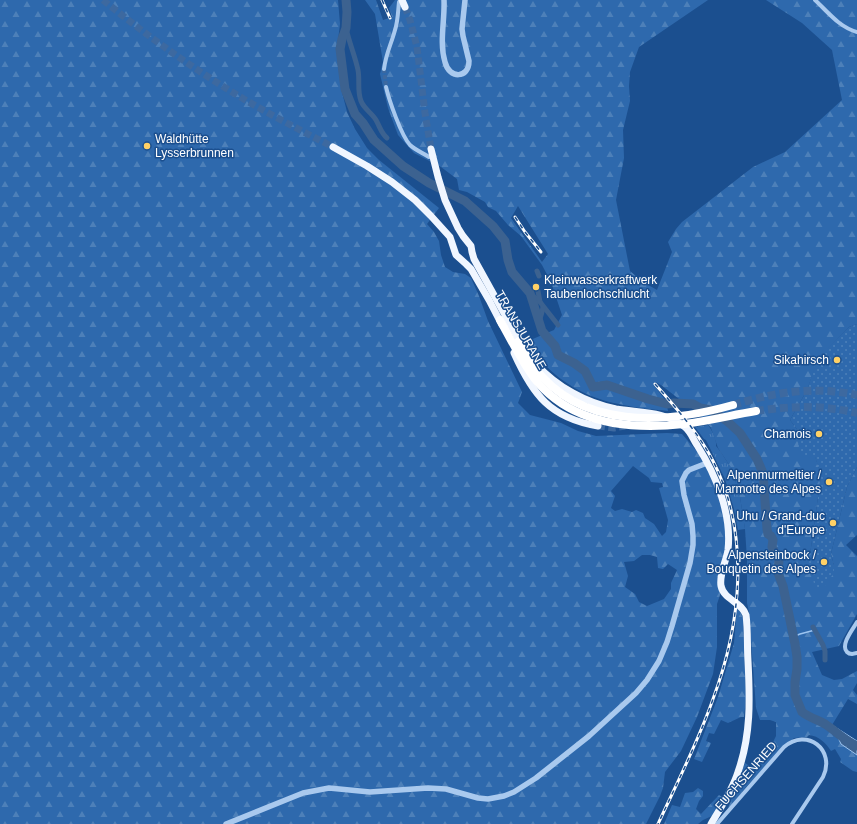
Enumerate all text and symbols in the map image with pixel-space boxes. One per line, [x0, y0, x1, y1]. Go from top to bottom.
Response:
place label: Waldhütte Lysserbrunnen [155, 132, 234, 160]
marker: Waldhütte Lysserbrunnen [142, 141, 152, 151]
place label: Kleinwasserkraftwerk Taubenlochschlucht [544, 273, 658, 301]
marker: Kleinwasserkraftwerk Taubenlochschlucht [531, 282, 541, 292]
street label: TRANSJURANE [493, 288, 549, 372]
place label: Sikahirsch [774, 353, 829, 367]
marker: Sikahirsch [832, 355, 842, 365]
place label: Chamois [764, 427, 811, 441]
marker: Chamois [814, 429, 824, 439]
place label: Alpenmurmeltier / Marmotte des Alpes [715, 468, 822, 496]
marker: Alpenmurmeltier / Marmotte des Alpes [824, 477, 834, 487]
place label: Uhu / Grand-duc d'Europe [736, 509, 825, 537]
marker: Uhu / Grand-duc d'Europe [828, 518, 838, 528]
place label: Alpensteinbock / Bouquetin des Alpes [707, 548, 817, 576]
marker: Alpensteinbock / Bouquetin des Alpes [819, 557, 829, 567]
street label: FUCHSENRIED [712, 738, 780, 813]

